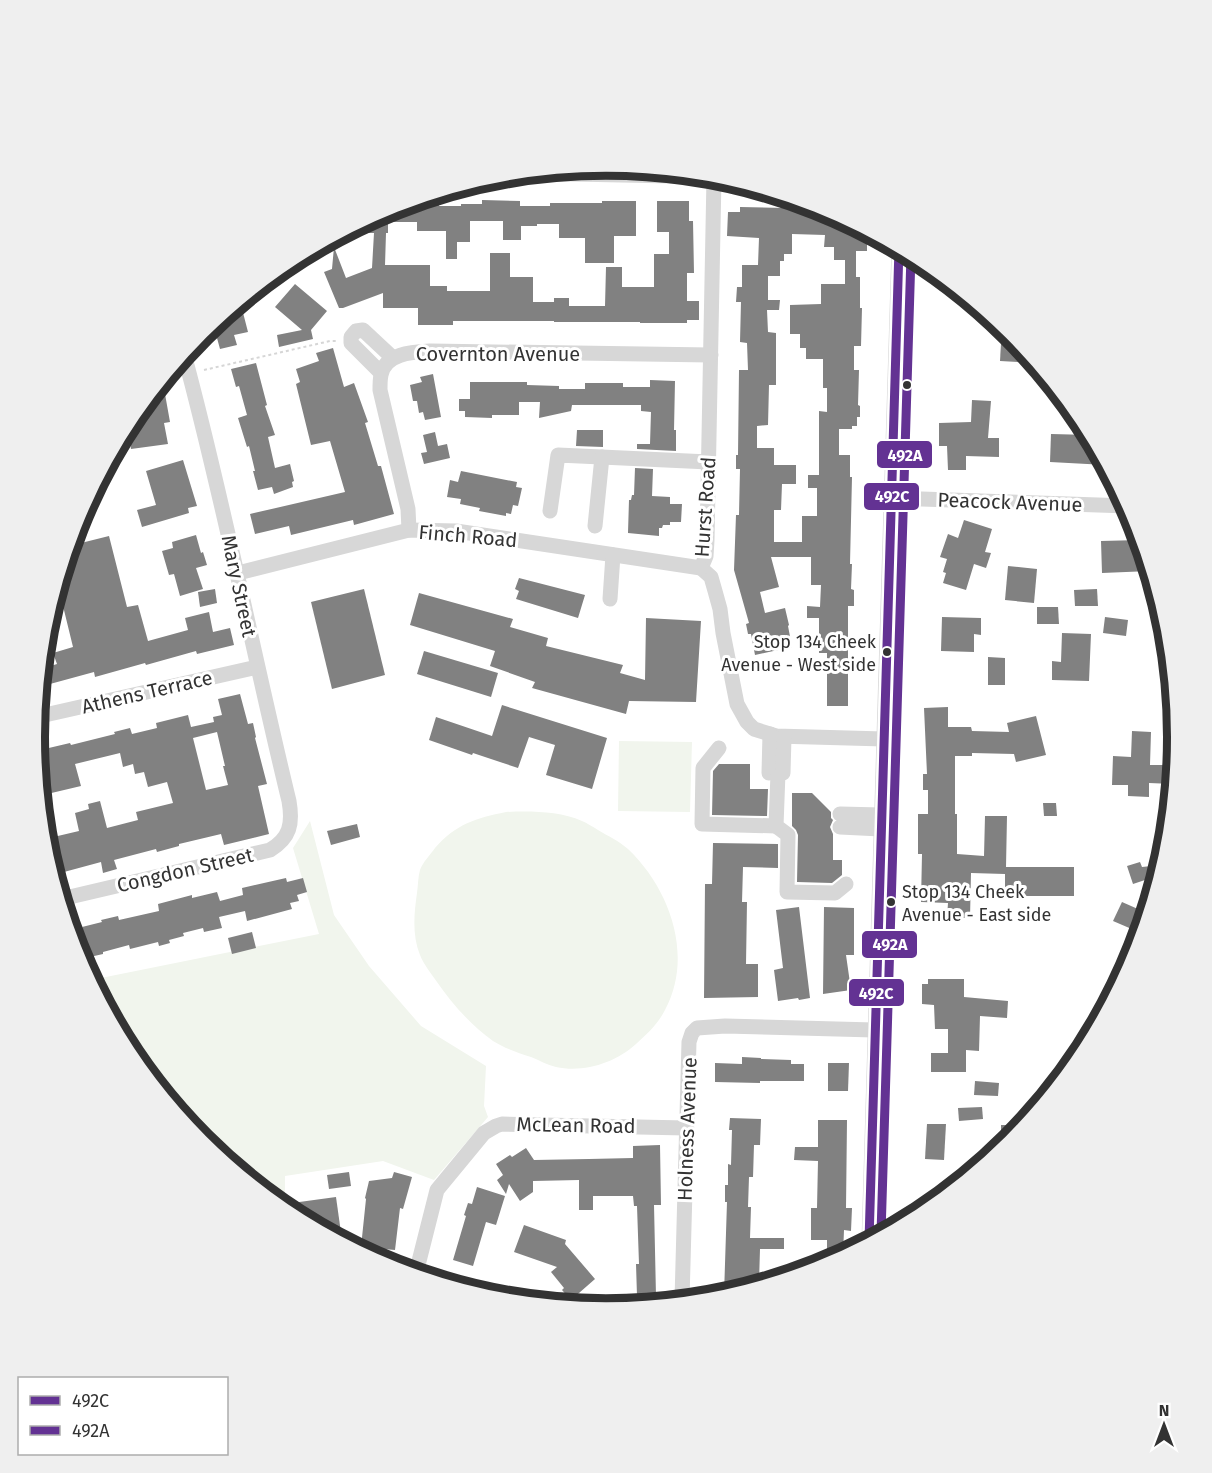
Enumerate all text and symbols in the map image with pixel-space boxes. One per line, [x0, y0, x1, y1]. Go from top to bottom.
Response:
street label: Covernton Avenue [416, 342, 580, 366]
unlabelled marker [901, 379, 913, 391]
line badge: 492A [876, 440, 933, 469]
text: 492A [887, 446, 923, 465]
street label: Hurst Road [690, 456, 720, 558]
line badge: 492C [863, 482, 920, 511]
text: 492C [875, 487, 910, 506]
street label: Peacock Avenue [937, 487, 1083, 517]
street label: Finch Road [418, 520, 518, 552]
street label: Mary Street [216, 533, 262, 640]
place label: Stop 134 Cheek Avenue - West side [721, 631, 877, 676]
marker: Stop 134 Cheek Avenue - West side [881, 646, 893, 658]
street label: Athens Terrace [79, 665, 215, 719]
street label: Congdon Street [114, 842, 256, 897]
place label: Stop 134 Cheek Avenue - East side [902, 881, 1051, 926]
marker: Stop 134 Cheek Avenue - East side [885, 896, 897, 908]
line badge: 492A [861, 930, 918, 959]
text: 492A [872, 935, 908, 954]
line badge: 492C [848, 978, 905, 1007]
text: 492C [859, 984, 894, 1003]
street label: Holness Avenue [672, 1057, 702, 1201]
street label: McLean Road [516, 1112, 636, 1138]
legend [18, 1377, 228, 1455]
text: 492C [72, 1390, 109, 1412]
north arrow [1134, 1395, 1194, 1455]
text: N [1159, 1401, 1169, 1420]
text: 492A [72, 1420, 110, 1442]

